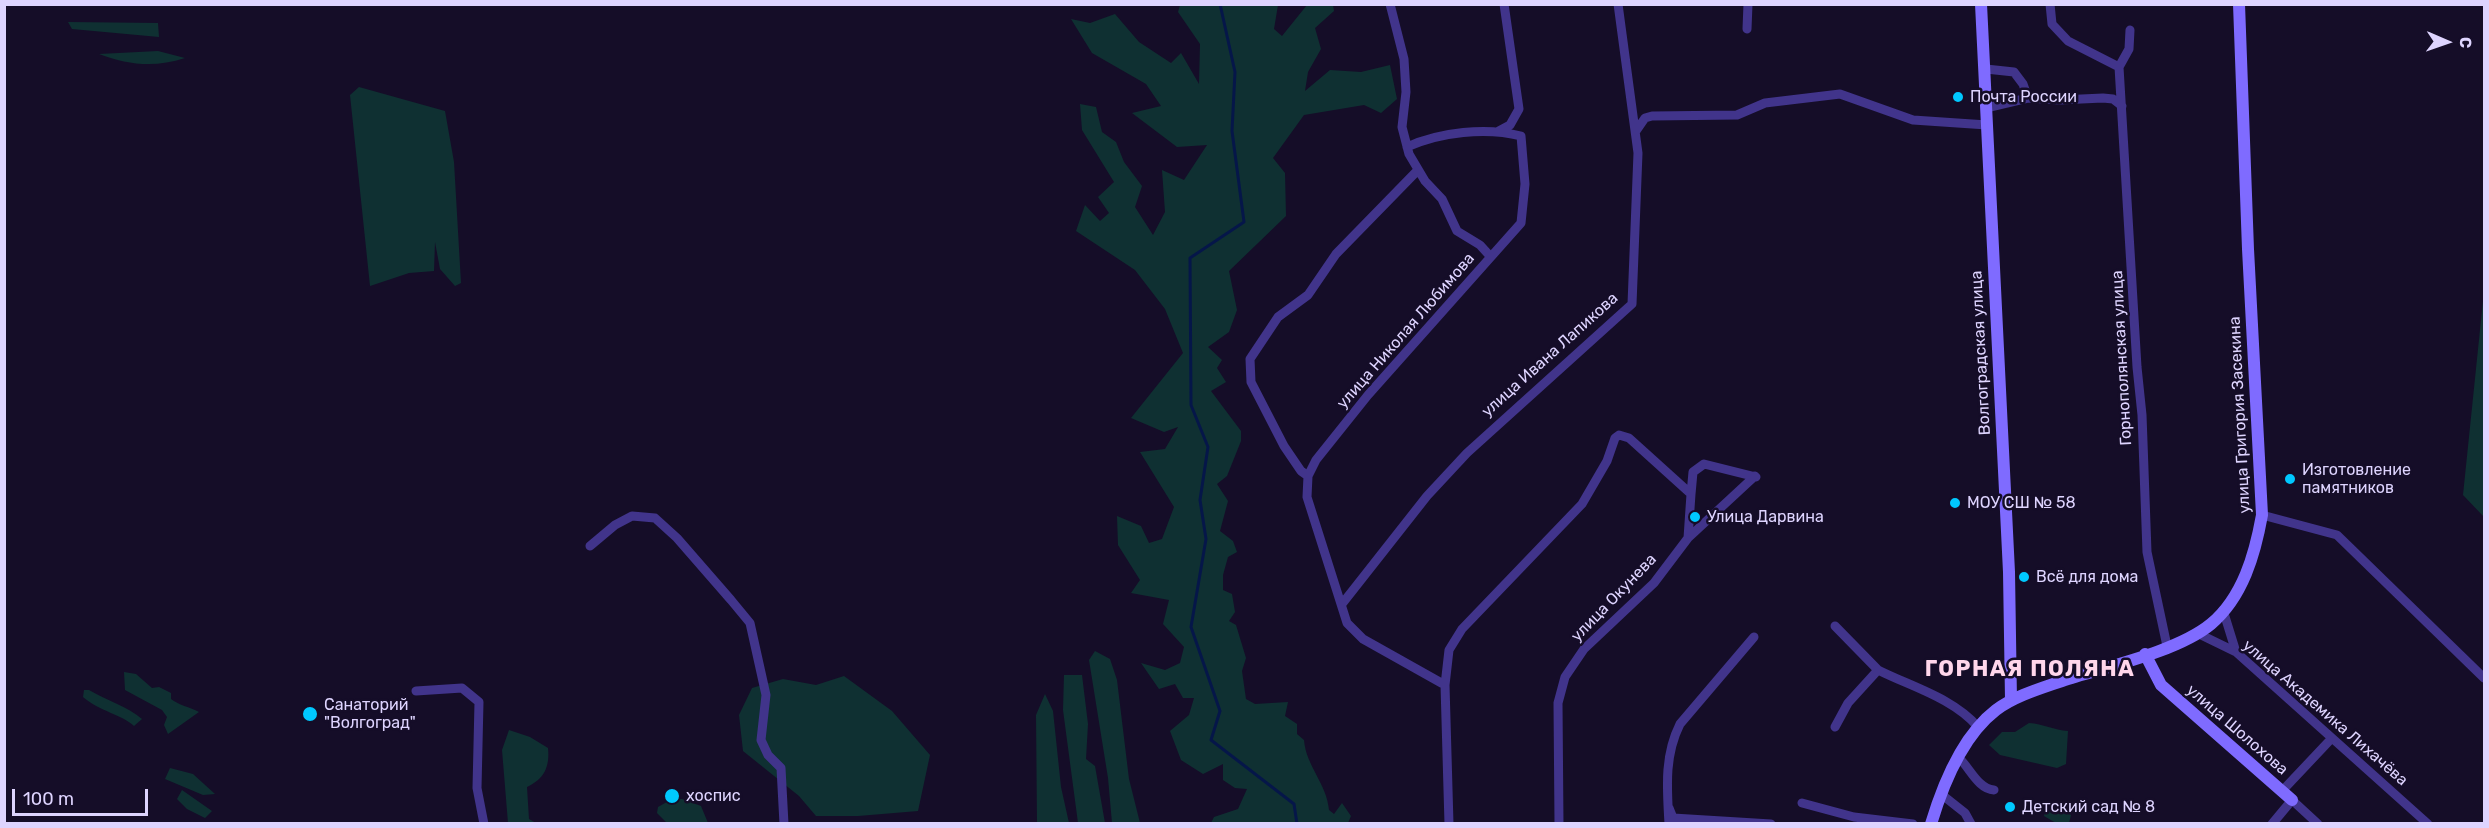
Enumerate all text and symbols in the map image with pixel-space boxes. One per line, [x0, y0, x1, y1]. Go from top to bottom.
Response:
north arrow [2417, 12, 2477, 72]
text: С [2456, 37, 2475, 49]
place label: Почта России [1970, 87, 2077, 107]
marker: Почта России [1951, 90, 1965, 104]
street label: улица Николая Любимова [1333, 249, 1479, 413]
street label: Волгоградская улица [1967, 270, 1995, 436]
street label: Горнополянская улица [2108, 270, 2136, 446]
street label: улица Ивана Лапикова [1478, 289, 1622, 421]
street label: улица Григория Засекина [2225, 316, 2255, 514]
place label: Изготовление памятников [2302, 460, 2411, 498]
marker: Изготовление памятников [2283, 472, 2297, 486]
place label: МОУ СШ № 58 [1967, 493, 2076, 513]
marker: МОУ СШ № 58 [1948, 496, 1962, 510]
place label: Улица Дарвина [1707, 507, 1824, 527]
marker: Улица Дарвина [1688, 510, 1702, 524]
street label: улица Окунева [1567, 550, 1661, 646]
place label: Всё для дома [2036, 567, 2138, 587]
marker: Всё для дома [2017, 570, 2031, 584]
street label: улица Академика Лихачёва [2238, 636, 2412, 790]
district label: ГОРНАЯ ПОЛЯНА [1925, 657, 2135, 683]
street label: улица Шолохова [2182, 681, 2292, 779]
place label: Санаторий "Волгоград" [324, 695, 416, 733]
marker: Санаторий "Волгоград" [301, 705, 319, 723]
scale bar [15, 777, 152, 815]
place label: хоспис [686, 786, 741, 806]
marker: хоспис [663, 787, 681, 805]
text: 100 m [23, 788, 74, 810]
place label: Детский сад № 8 [2022, 797, 2155, 817]
marker: Детский сад № 8 [2003, 800, 2017, 814]

